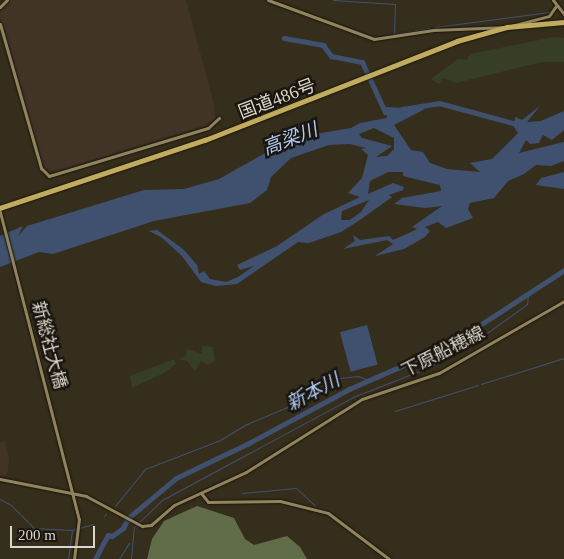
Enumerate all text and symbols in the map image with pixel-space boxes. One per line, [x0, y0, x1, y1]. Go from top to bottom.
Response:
street label: 国道486号 [235, 74, 319, 124]
water label: 高梁川 [259, 118, 321, 160]
street label: 新総社大橋 [27, 299, 71, 391]
street label: 下原船穂線 [398, 322, 488, 382]
water label: 新本川 [282, 369, 344, 415]
scale bar [12, 516, 98, 548]
text: 200 m [18, 527, 56, 543]

